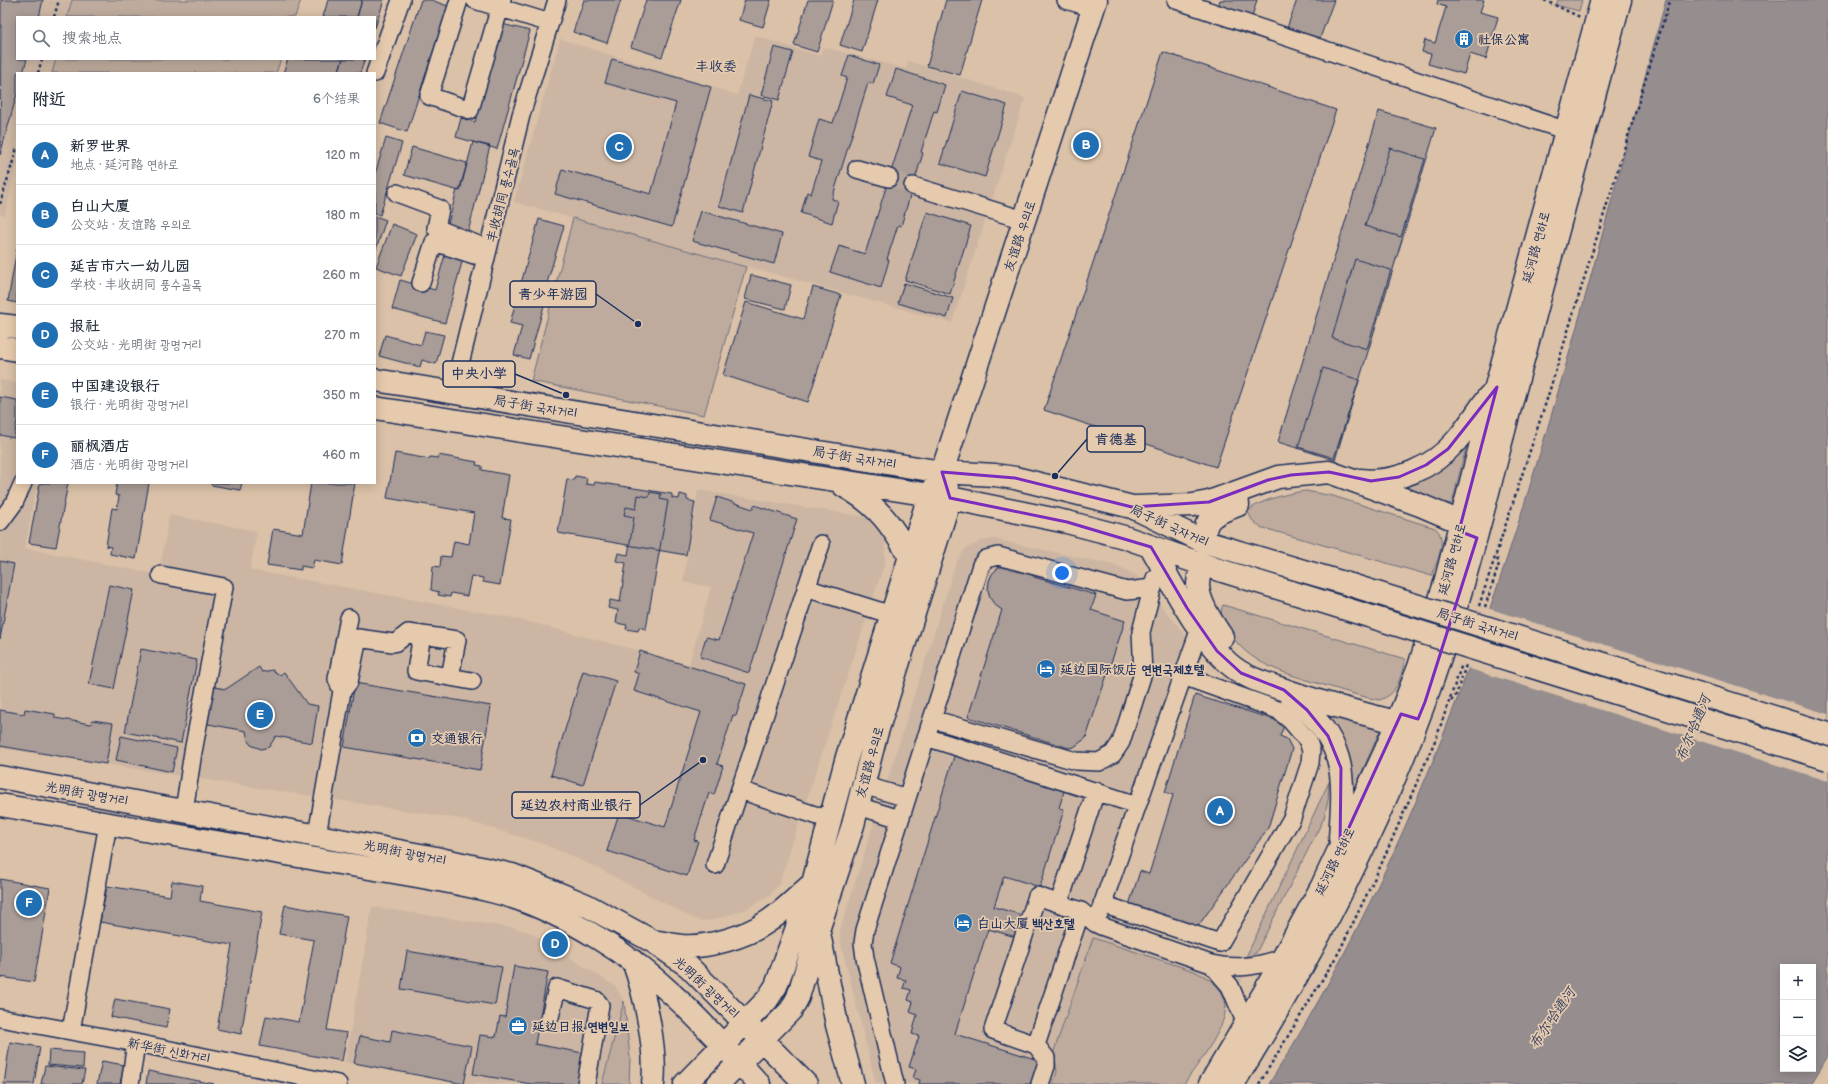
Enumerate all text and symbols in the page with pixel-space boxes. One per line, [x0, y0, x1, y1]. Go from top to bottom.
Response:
search box [16, 16, 376, 60]
icon: search [30, 27, 52, 49]
building icon: 社保公寓 [1453, 28, 1475, 50]
text: 搜索地点 [62, 29, 122, 48]
place label: 社保公寓 [1478, 32, 1530, 48]
district label: 丰收委 [695, 58, 737, 75]
text: 附近 [32, 90, 66, 110]
text: 6个结果 [313, 91, 360, 107]
pin: B [1073, 130, 1099, 160]
pin: C [606, 132, 632, 162]
text: 新罗世界 [70, 137, 130, 156]
street label: 丰收胡同 풍수골목 [483, 146, 523, 244]
text: A [41, 147, 49, 163]
text: 120 m [325, 147, 360, 163]
text: 地点 · 延河路 연하로 [70, 157, 178, 173]
text: 白山大厦 [70, 197, 130, 216]
street label: 友谊路 우의로 [1001, 199, 1039, 274]
text: B [40, 207, 50, 223]
text: 180 m [325, 207, 360, 223]
street label: 延河路 연하로 [1519, 209, 1553, 285]
text: 公交站 · 友谊路 우의로 [70, 217, 191, 233]
text: 延吉市六一幼儿园 [70, 257, 190, 276]
text: C [40, 267, 50, 283]
text: 260 m [322, 267, 360, 283]
text: 学校 · 丰收胡同 풍수골목 [70, 277, 202, 293]
callout: 青少年游园 [510, 281, 596, 307]
text: 青少年游园 [518, 286, 588, 303]
text: 报社 [70, 317, 100, 336]
text: D [40, 327, 50, 343]
text: 270 m [324, 327, 360, 343]
text: 公交站 · 光明街 광명거리 [70, 337, 202, 353]
callout: 中央小学 [443, 361, 515, 387]
text: 中央小学 [451, 365, 507, 382]
text: 中国建设银行 [70, 377, 160, 396]
text: E [41, 387, 49, 403]
text: 350 m [323, 387, 360, 403]
street label: 局子街 국자거리 [493, 392, 579, 421]
text: 银行 · 光明街 광명거리 [70, 397, 189, 413]
callout: 肯德基 [1087, 426, 1145, 452]
text: 肯德基 [1095, 431, 1137, 448]
text: 丽枫酒店 [70, 437, 130, 456]
street label: 局子街 국자거리 [812, 443, 898, 472]
text: F [41, 447, 49, 463]
text: 460 m [322, 447, 360, 463]
text: 酒店 · 光明街 광명거리 [70, 457, 189, 473]
street label: 局子街 국자거리 [1128, 501, 1211, 550]
street label: 延河路 연하로 [1435, 521, 1469, 597]
your location [1052, 563, 1072, 583]
street label: 局子街 국자거리 [1435, 605, 1520, 645]
hotel icon: 延边国际饭店 연변국제호텔 [1035, 658, 1057, 680]
place label: 延边国际饭店 연변국제호텔 [1060, 662, 1205, 678]
water label: 布尔哈通河 [1672, 691, 1715, 764]
pin: E [247, 700, 273, 730]
street label: 友谊路 우의로 [853, 724, 887, 800]
bank icon: 交通银行 [406, 727, 428, 749]
place label: 交通银行 [431, 731, 483, 747]
street label: 光明街 광명거리 [44, 779, 130, 809]
callout: 延边农村商业银行 [512, 792, 640, 818]
pin: A [1207, 796, 1233, 826]
text: 延边农村商业银行 [520, 797, 632, 814]
street label: 延河路 연하로 [1312, 825, 1358, 898]
street label: 光明街 광명거리 [362, 837, 448, 869]
pin: F [16, 888, 42, 918]
hotel icon: 白山大厦 백산호텔 [952, 912, 974, 934]
place label: 白山大厦 백산호텔 [977, 916, 1075, 932]
pin: D [542, 929, 568, 959]
street label: 光明街 광명거리 [670, 953, 743, 1022]
map controls [1780, 964, 1816, 1072]
button: + [1780, 964, 1816, 1000]
water label: 布尔哈通河 [1526, 983, 1580, 1052]
button: − [1780, 1000, 1816, 1036]
office icon: 延边日报 연변일보 [507, 1015, 529, 1037]
place label: 延边日报 연변일보 [532, 1019, 630, 1035]
street label: 新华街 신화거리 [126, 1035, 212, 1067]
button: layers [1780, 1036, 1816, 1072]

